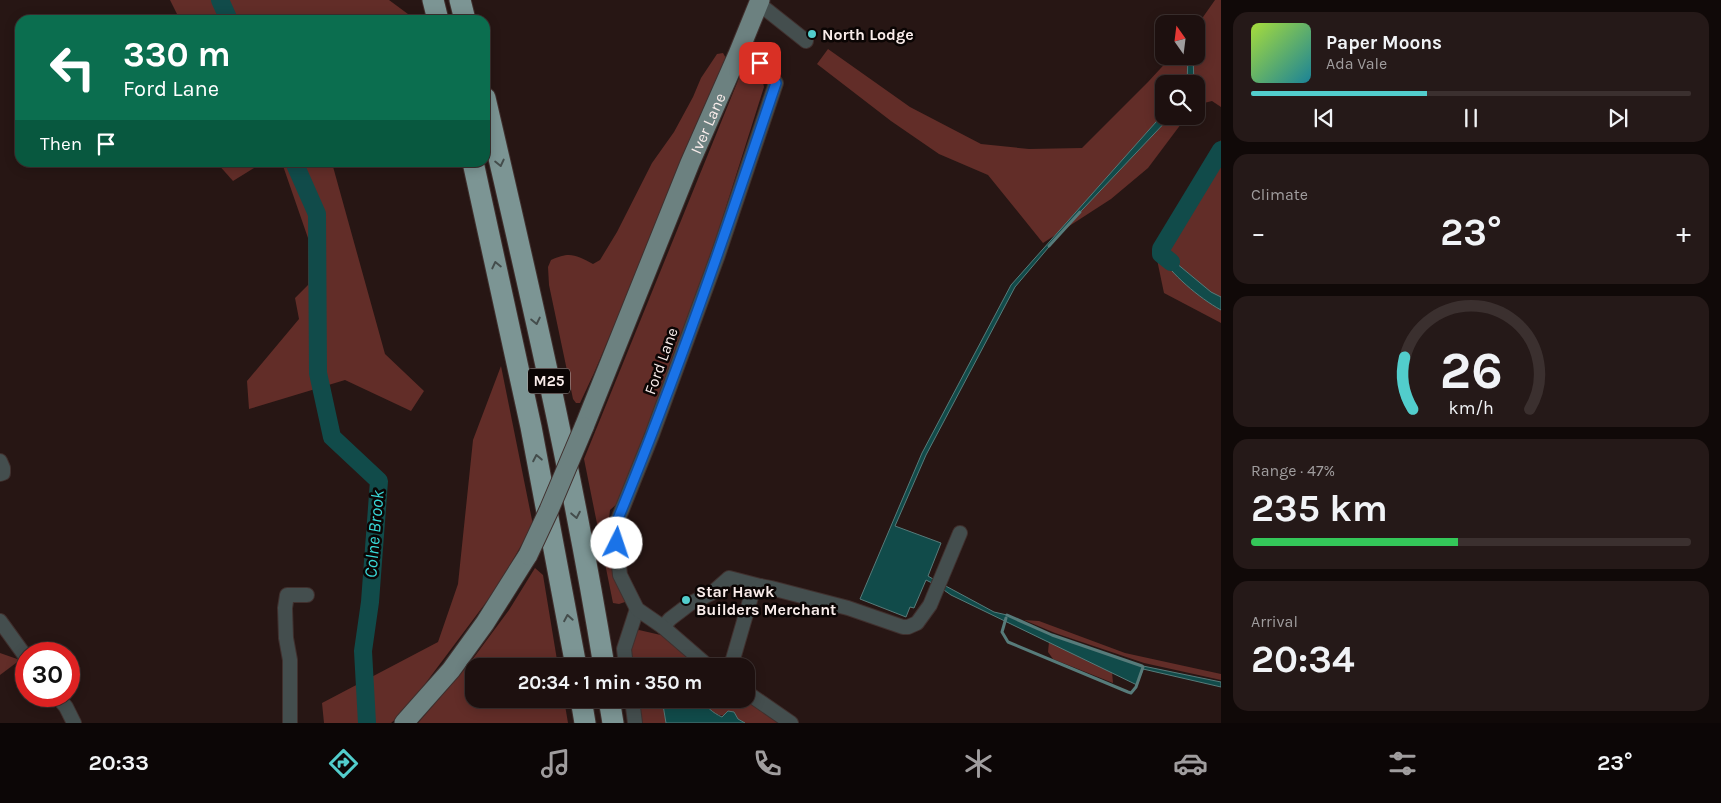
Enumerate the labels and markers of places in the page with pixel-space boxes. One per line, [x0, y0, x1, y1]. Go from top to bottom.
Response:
place label: North Lodge [822, 25, 914, 44]
marker: North Lodge [806, 28, 818, 40]
pin [739, 42, 781, 84]
place label: Star Hawk Builders Merchant [696, 582, 836, 619]
marker: Star Hawk Builders Merchant [680, 594, 692, 606]

